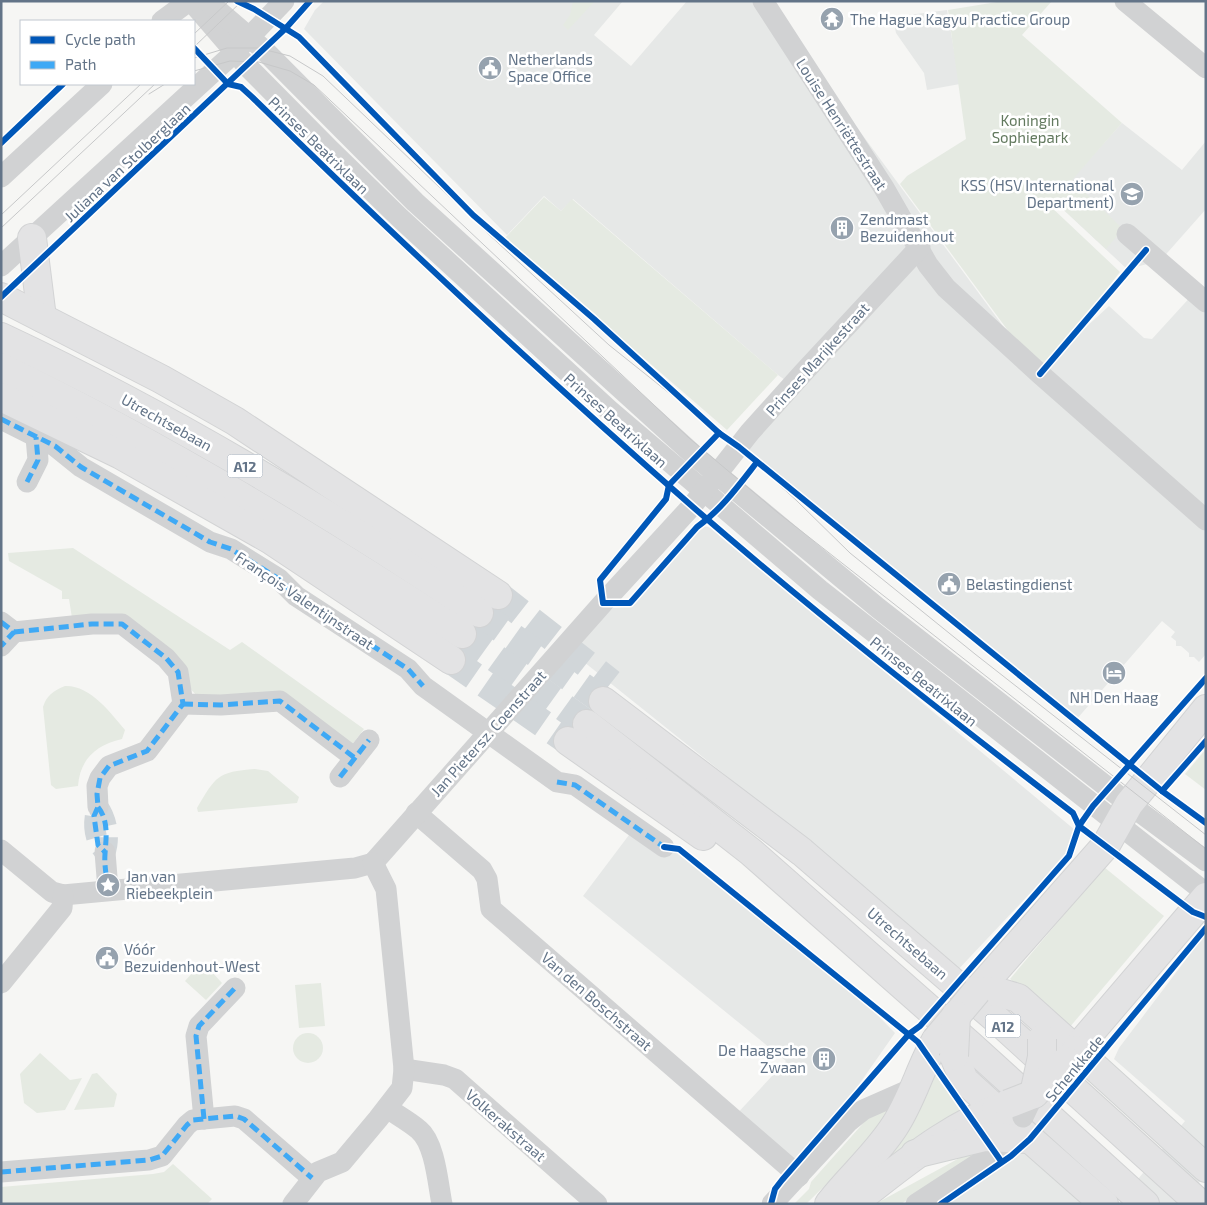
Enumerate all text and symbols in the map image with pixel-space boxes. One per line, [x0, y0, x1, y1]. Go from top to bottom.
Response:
temple icon: The Hague Kagyu Practice Group [819, 6, 845, 32]
place label: The Hague Kagyu Practice Group [850, 10, 1070, 28]
legend [20, 20, 195, 85]
text: Cycle path [65, 30, 136, 48]
place label: Netherlands Space Office [508, 50, 593, 85]
text: Path [65, 55, 96, 73]
public building icon: Netherlands Space Office [477, 55, 503, 81]
street label: Louise Henriëttestraat [793, 55, 891, 193]
street label: Prinses Beatrixlaan [265, 92, 373, 198]
street label: Juliana van Stolberglaan [60, 99, 194, 225]
park label: Koningin Sophiepark [992, 111, 1069, 146]
place label: KSS (HSV International Department) [961, 176, 1115, 211]
school or university icon: KSS (HSV International Department) [1119, 181, 1145, 207]
place label: Zendmast Bezuidenhout [860, 210, 954, 245]
building icon: Zendmast Bezuidenhout [829, 215, 855, 241]
street label: Prinses Marijkestraat [762, 299, 873, 420]
street label: Prinses Beatrixlaan [561, 369, 671, 471]
street label: Utrechtsebaan [119, 390, 215, 454]
road number: A12 [228, 454, 262, 478]
street label: François Valentijnstraat [232, 547, 378, 654]
public building icon: Belastingdienst [936, 571, 962, 597]
place label: Belastingdienst [966, 575, 1073, 593]
street label: Prinses Beatrixlaan [867, 632, 981, 730]
hotel icon: NH Den Haag [1101, 660, 1127, 686]
street label: Jan Pietersz. Coenstraat [427, 666, 549, 800]
place label: NH Den Haag [1070, 688, 1159, 706]
place label: Jan van Riebeekplein [126, 867, 213, 902]
place icon: Jan van Riebeekplein [95, 872, 121, 898]
street label: Utrechtsebaan [864, 903, 952, 983]
place label: Vóór Bezuidenhout-West [124, 940, 260, 975]
public building icon: Vóór Bezuidenhout-West [94, 945, 120, 971]
street label: Van den Boschstraat [538, 948, 656, 1054]
road number: A12 [986, 1014, 1020, 1038]
street label: Schenkkade [1041, 1031, 1107, 1105]
place label: De Haagsche Zwaan [718, 1041, 806, 1076]
building icon: De Haagsche Zwaan [811, 1046, 837, 1072]
street label: Volkerakstraat [462, 1085, 550, 1165]

